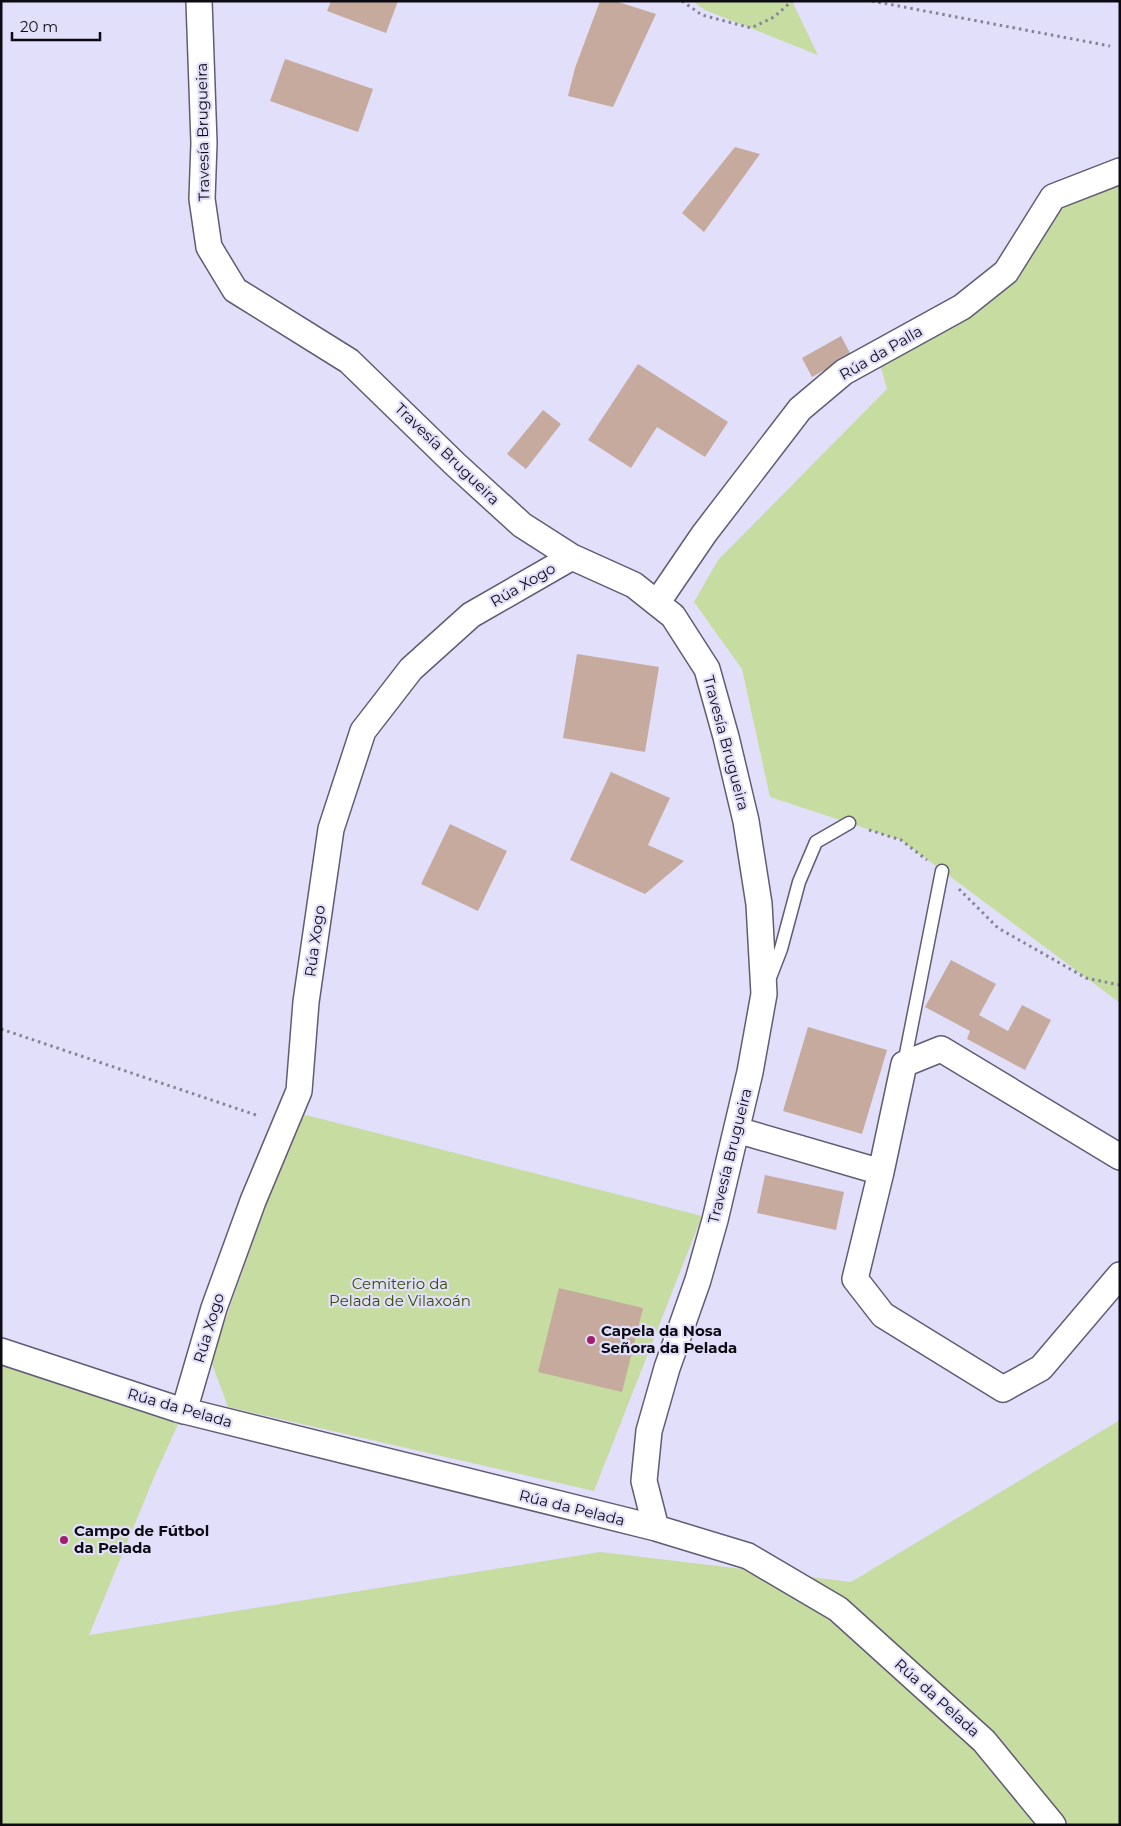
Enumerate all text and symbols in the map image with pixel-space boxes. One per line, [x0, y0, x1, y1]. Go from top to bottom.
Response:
scale bar [12, 10, 100, 42]
text: 20 m [20, 17, 58, 36]
street label: Travesía Brugueira [192, 62, 213, 202]
street label: Rúa da Palla [836, 321, 926, 384]
street label: Travesía Brugueira [391, 399, 504, 509]
street label: Rúa Xogo [487, 558, 559, 611]
street label: Travesía Brugueira [699, 673, 754, 812]
street label: Rúa Xogo [300, 904, 329, 978]
street label: Travesía Brugueira [704, 1086, 756, 1225]
park label: Cemiterio da Pelada de Vilaxoán [329, 1274, 471, 1310]
street label: Rúa Xogo [189, 1291, 228, 1365]
place label: Capela da Nosa Señora da Pelada [601, 1321, 737, 1357]
marker: Capela da Nosa Señora da Pelada [585, 1334, 597, 1346]
street label: Rúa da Pelada [126, 1383, 235, 1432]
street label: Rúa da Pelada [517, 1485, 627, 1530]
place label: Campo de Fútbol da Pelada [74, 1521, 209, 1557]
marker: Campo de Fútbol da Pelada [58, 1534, 70, 1546]
street label: Rúa da Pelada [891, 1654, 984, 1741]

